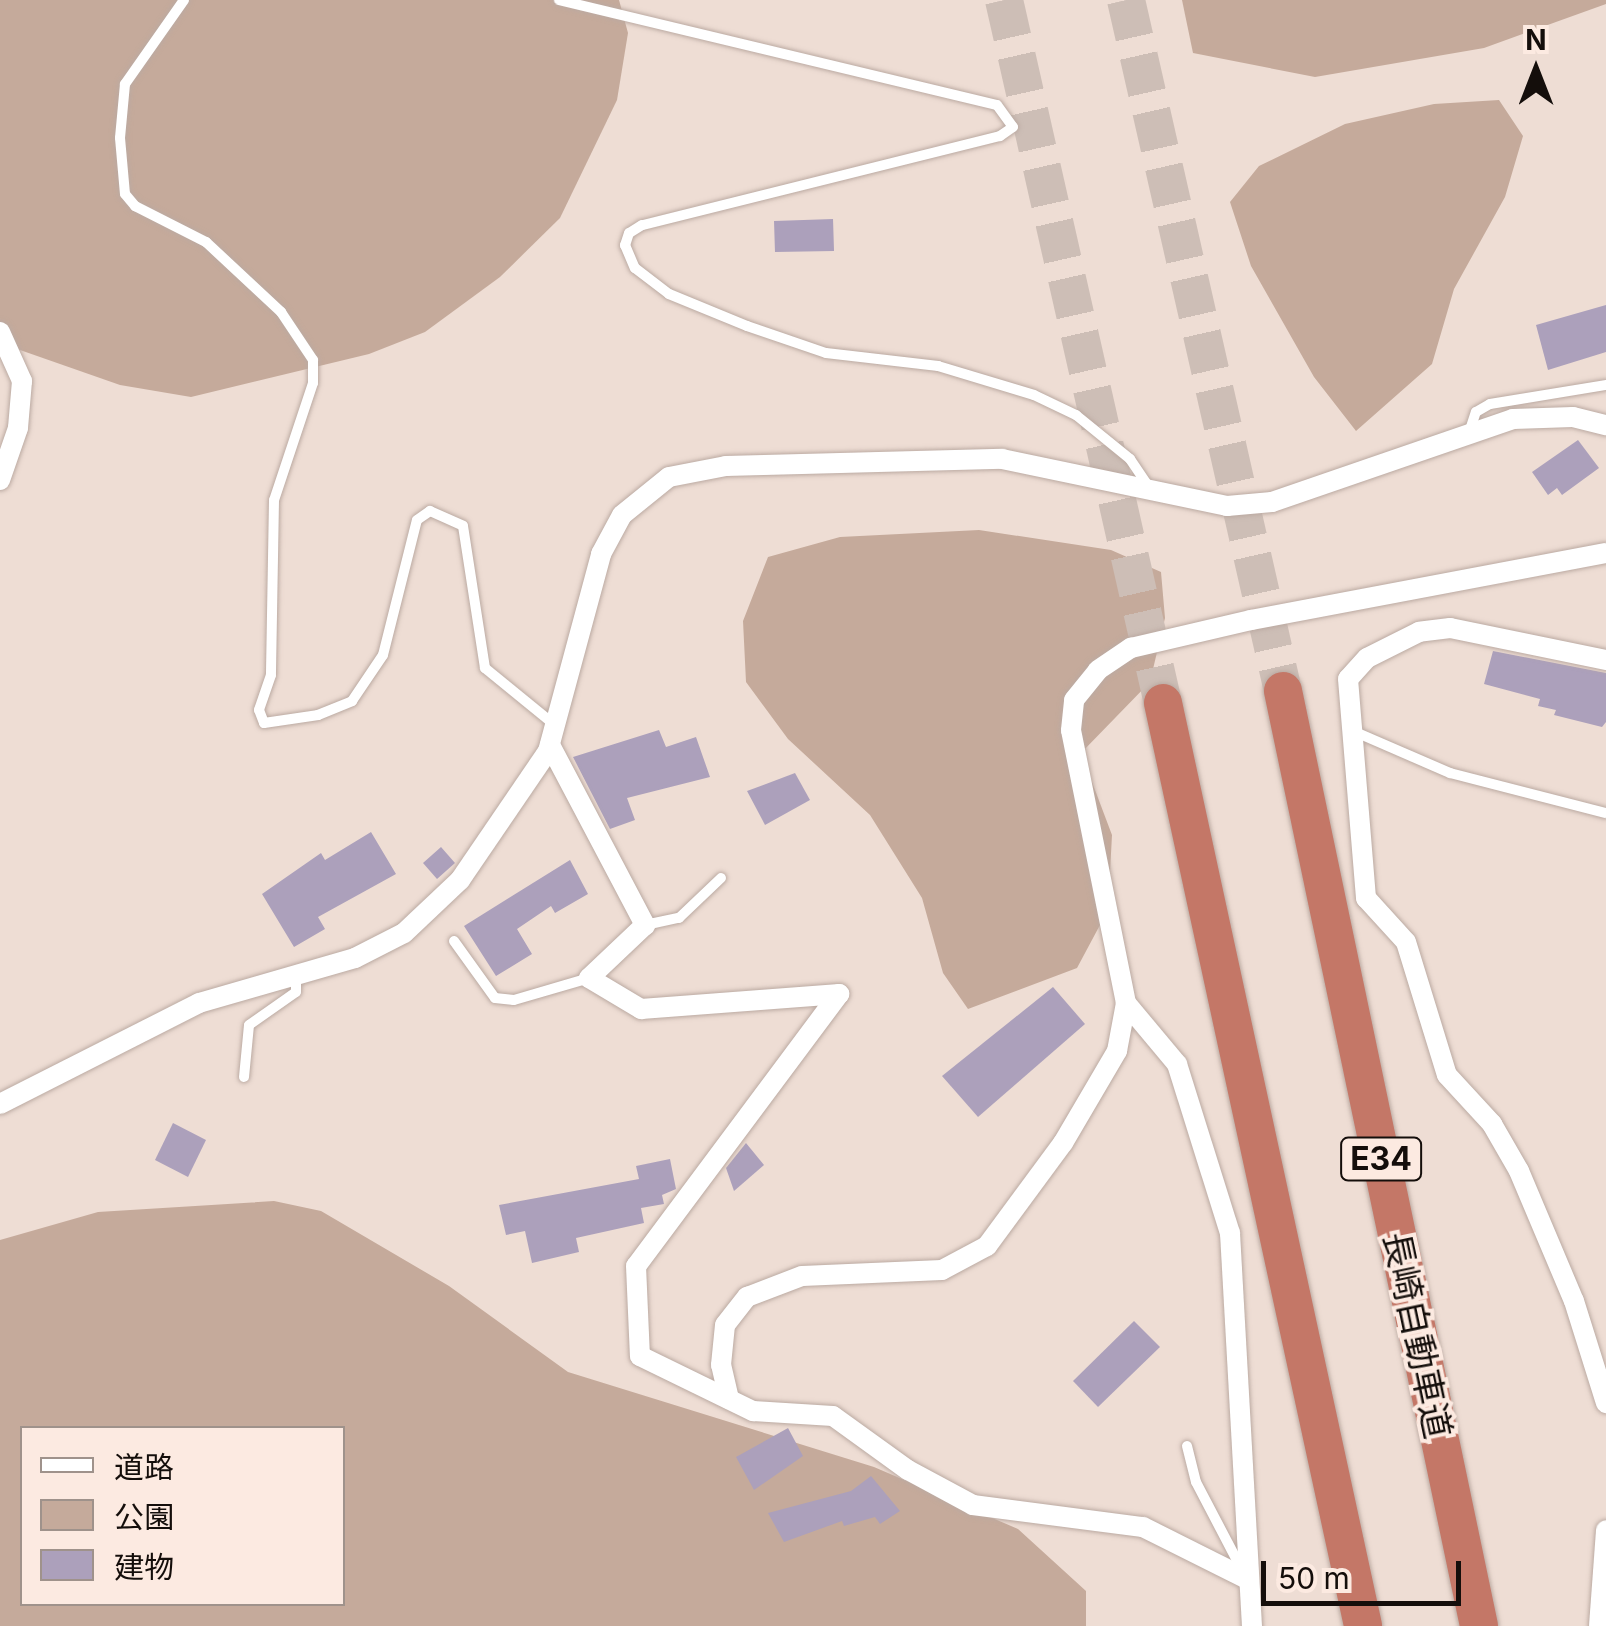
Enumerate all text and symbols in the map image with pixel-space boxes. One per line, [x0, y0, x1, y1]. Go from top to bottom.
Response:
north arrow [1486, 20, 1586, 120]
text: N [1525, 23, 1547, 57]
road number: E34 [1338, 1132, 1424, 1186]
street label: 長崎自動車道 [1376, 1228, 1460, 1442]
legend [20, 1426, 345, 1606]
text: 道路 [114, 1449, 174, 1485]
text: 公園 [114, 1499, 174, 1535]
scale bar [1266, 1541, 1466, 1603]
text: 建物 [114, 1549, 174, 1585]
text: 50 m [1278, 1560, 1350, 1596]

